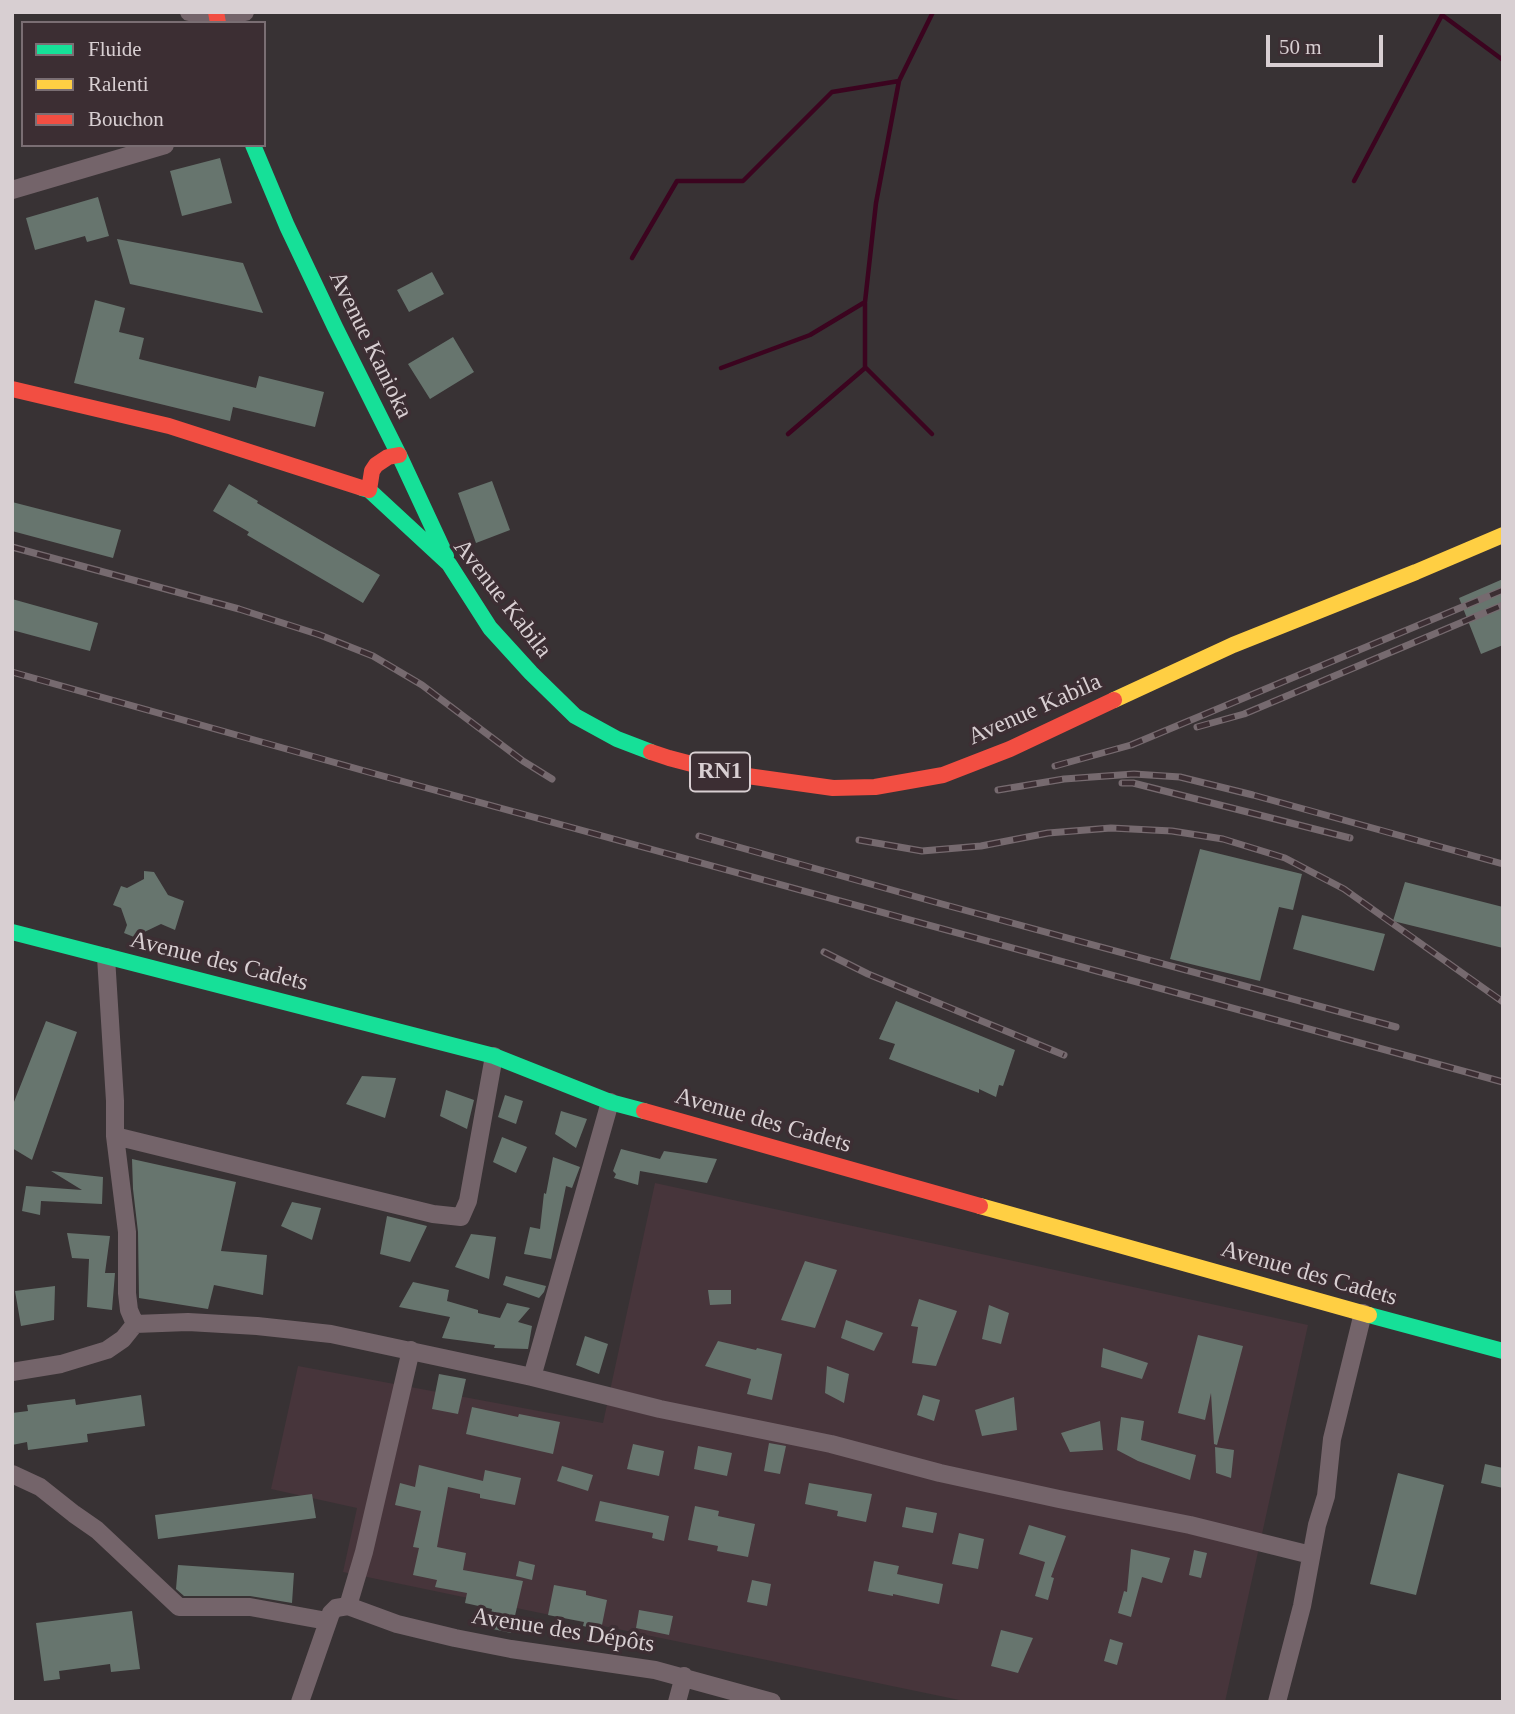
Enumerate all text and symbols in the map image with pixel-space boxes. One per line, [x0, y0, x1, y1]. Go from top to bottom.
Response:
legend [21, 21, 266, 147]
scale bar [1270, 21, 1387, 65]
text: 50 m [1279, 35, 1322, 59]
text: Fluide [88, 37, 142, 61]
text: Ralenti [88, 72, 149, 96]
text: Bouchon [88, 107, 164, 131]
street label: Avenue Kanioka [322, 267, 418, 423]
street label: Avenue Kabila [447, 534, 557, 664]
street label: Avenue Kabila [964, 668, 1106, 752]
road number: RN1 [690, 752, 750, 792]
street label: Avenue des Cadets [127, 926, 311, 998]
street label: Avenue des Cadets [671, 1082, 855, 1160]
street label: Avenue des Cadets [1217, 1235, 1401, 1313]
street label: Avenue des Dépôts [469, 1602, 657, 1660]

